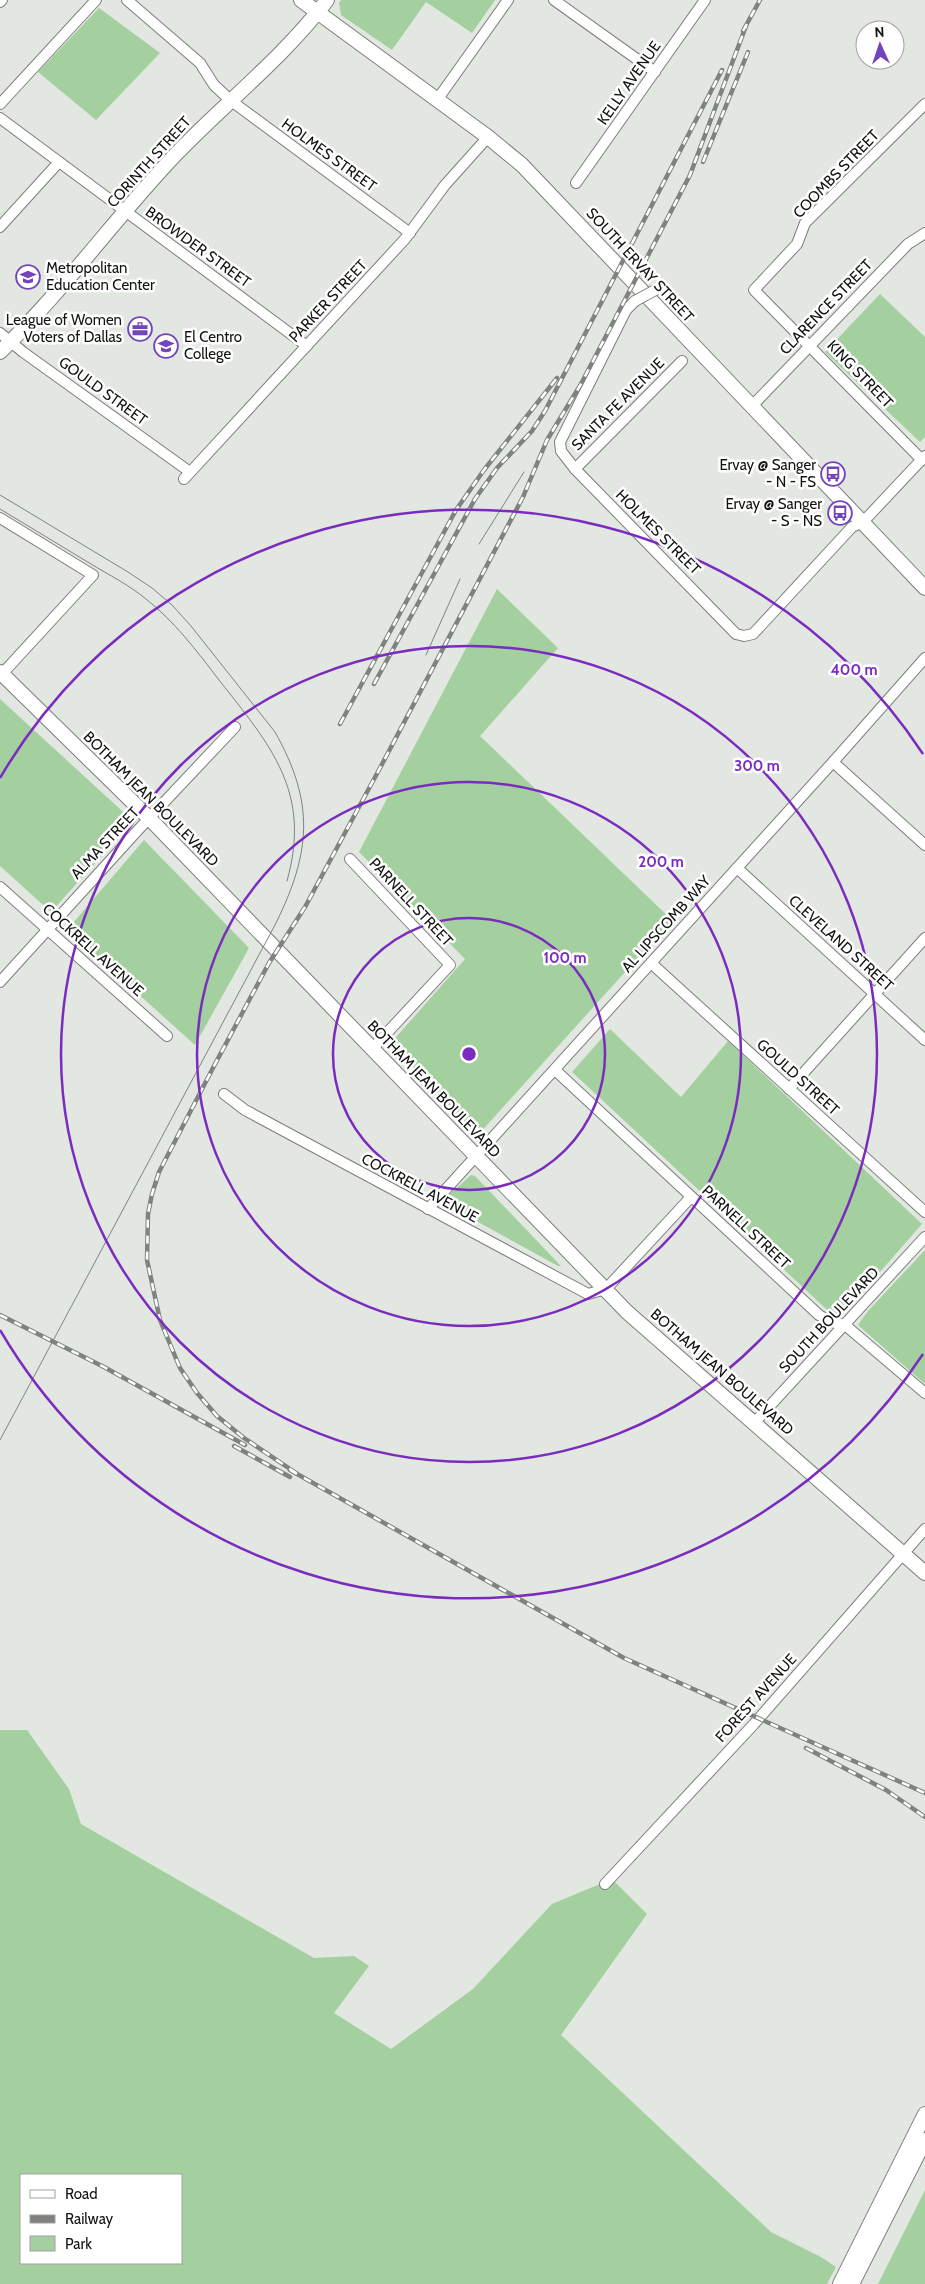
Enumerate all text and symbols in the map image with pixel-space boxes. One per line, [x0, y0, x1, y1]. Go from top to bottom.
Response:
north arrow [855, 20, 905, 70]
text: N [874, 23, 885, 41]
street label: KELLY AVENUE [594, 38, 664, 128]
street label: CORINTH STREET [103, 113, 195, 211]
street label: HOLMES STREET [278, 115, 380, 195]
street label: COOMBS STREET [789, 126, 883, 222]
street label: BROWDER STREET [142, 203, 254, 291]
street label: SOUTH ERVAY STREET [582, 204, 698, 326]
street label: PARKER STREET [285, 256, 371, 346]
street label: CLARENCE STREET [776, 256, 876, 358]
place label: Metropolitan Education Center [46, 259, 155, 294]
school or university icon: Metropolitan Education Center [15, 264, 41, 290]
place label: League of Women Voters of Dallas [6, 311, 122, 346]
office icon: League of Women Voters of Dallas [127, 316, 153, 342]
place label: El Centro College [184, 328, 242, 363]
school or university icon: El Centro College [153, 333, 179, 359]
street label: KING STREET [823, 337, 897, 411]
street label: GOULD STREET [55, 353, 151, 429]
street label: SANTA FE AVENUE [568, 354, 668, 454]
place label: Ervay @ Sanger - N - FS [719, 456, 816, 491]
bus stop icon: Ervay @ Sanger - N - FS [820, 461, 846, 487]
street label: HOLMES STREET [612, 486, 704, 578]
place label: Ervay @ Sanger - S - NS [725, 495, 822, 530]
bus stop icon: Ervay @ Sanger - S - NS [827, 500, 853, 526]
text: 400 m [831, 661, 877, 679]
street label: BOTHAM JEAN BOULEVARD [80, 728, 222, 870]
text: 300 m [734, 757, 780, 775]
street label: ALMA STREET [67, 803, 143, 883]
text: 200 m [638, 853, 684, 871]
street label: PARNELL STREET [366, 854, 456, 950]
street label: AL LIPSCOMB WAY [618, 871, 715, 976]
street label: CLEVELAND STREET [785, 891, 897, 995]
street label: COCKRELL AVENUE [39, 900, 147, 1000]
text: 100 m [543, 949, 587, 967]
street label: BOTHAM JEAN BOULEVARD [364, 1017, 504, 1161]
street label: GOULD STREET [753, 1035, 843, 1119]
centre of rings [460, 1045, 478, 1063]
street label: COCKRELL AVENUE [358, 1150, 482, 1226]
street label: PARNELL STREET [698, 1182, 794, 1272]
street label: SOUTH BOULEVARD [775, 1263, 883, 1377]
street label: BOTHAM JEAN BOULEVARD [647, 1305, 797, 1439]
street label: FOREST AVENUE [712, 1650, 800, 1746]
legend [20, 2174, 182, 2264]
text: Road [65, 2185, 98, 2203]
text: Railway [65, 2210, 114, 2228]
text: Park [65, 2235, 92, 2253]

